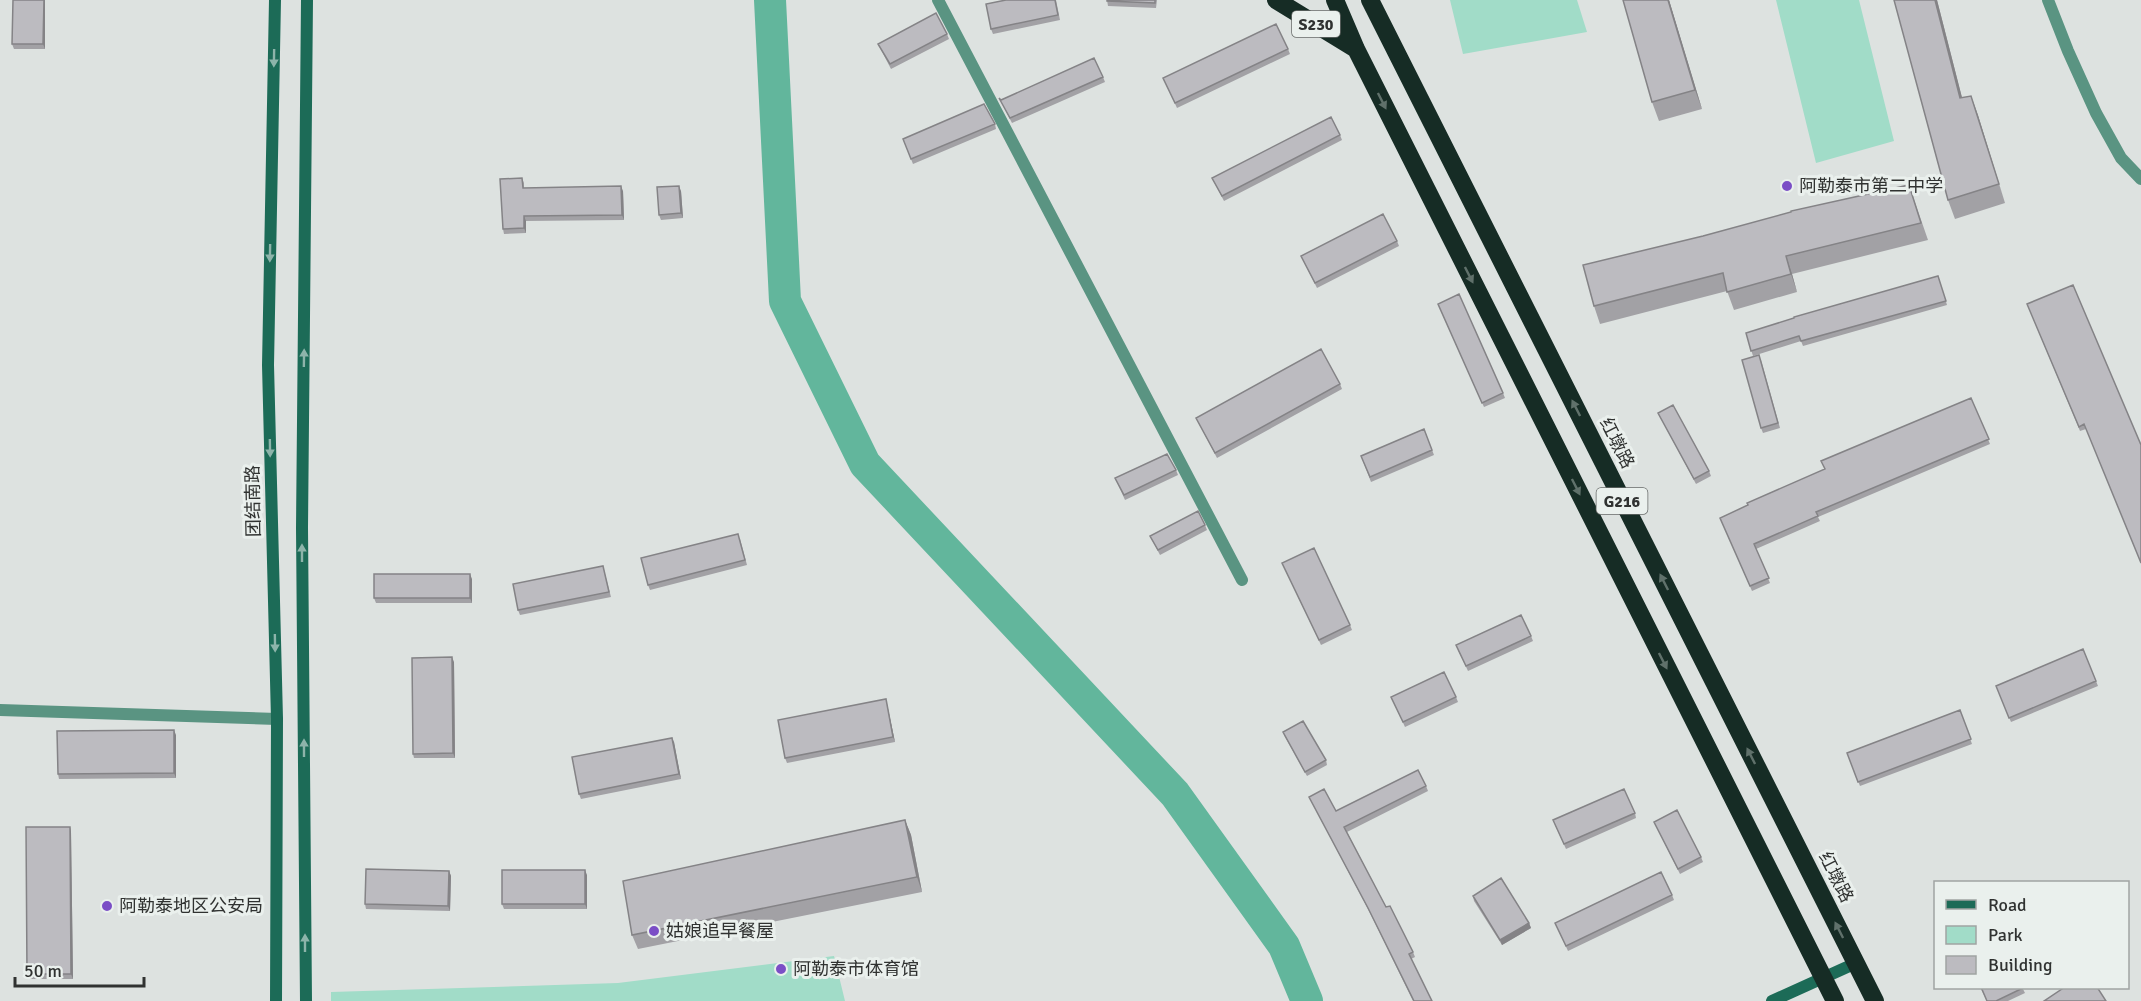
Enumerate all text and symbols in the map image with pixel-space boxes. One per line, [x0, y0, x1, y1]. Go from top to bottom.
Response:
road number: S230 [1292, 11, 1340, 37]
one-way arrow [269, 49, 278, 68]
one-way arrow [1377, 92, 1387, 109]
place label: 阿勒泰市第二中学 [1799, 175, 1943, 197]
marker: 阿勒泰市第二中学 [1780, 179, 1794, 193]
one-way arrow [265, 244, 275, 263]
one-way arrow [1464, 266, 1474, 284]
one-way arrow [299, 348, 309, 367]
one-way arrow [1571, 399, 1581, 417]
street label: 红墩路 [1595, 414, 1639, 472]
one-way arrow [265, 439, 275, 458]
street label: 团结南路 [241, 465, 265, 537]
one-way arrow [1571, 478, 1581, 495]
road number: G216 [1596, 488, 1648, 514]
one-way arrow [297, 543, 307, 562]
one-way arrow [1659, 573, 1669, 591]
one-way arrow [270, 634, 280, 653]
one-way arrow [1658, 652, 1668, 670]
one-way arrow [299, 738, 309, 757]
one-way arrow [1747, 747, 1757, 765]
street label: 红墩路 [1814, 848, 1858, 906]
legend [1934, 881, 2129, 989]
text: Road [1988, 894, 2027, 916]
place label: 阿勒泰地区公安局 [119, 895, 263, 917]
marker: 阿勒泰地区公安局 [100, 899, 114, 913]
place label: 姑娘追早餐屋 [666, 920, 774, 942]
one-way arrow [1835, 922, 1844, 939]
marker: 姑娘追早餐屋 [647, 924, 661, 938]
text: Park [1988, 924, 2023, 946]
one-way arrow [300, 933, 310, 952]
scale bar [15, 950, 144, 988]
text: Building [1988, 954, 2052, 976]
place label: 阿勒泰市体育馆 [793, 958, 919, 980]
text: 50 m [24, 960, 62, 982]
marker: 阿勒泰市体育馆 [774, 962, 788, 976]

